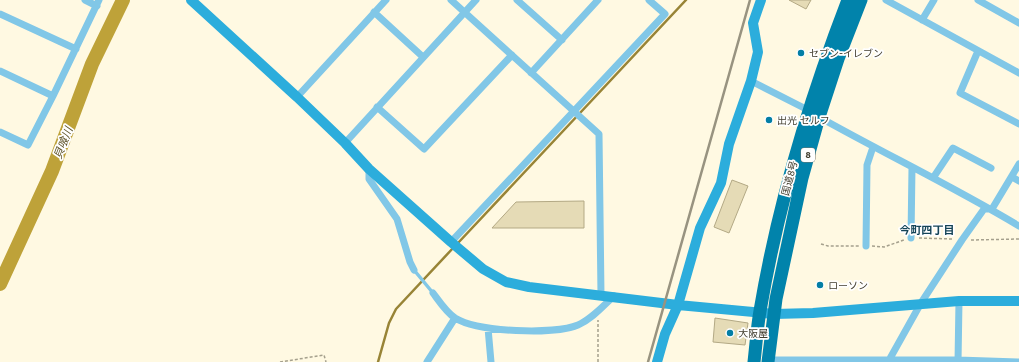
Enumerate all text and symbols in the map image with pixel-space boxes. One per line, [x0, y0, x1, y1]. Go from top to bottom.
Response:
marker: セブン-イレブン [796, 48, 806, 58]
place label: セブン-イレブン [809, 48, 883, 60]
marker: 出光 セルフ [764, 115, 774, 125]
place label: 出光 セルフ [777, 115, 830, 127]
water label: 貝喰川 [51, 125, 76, 161]
road number: 8 [801, 148, 815, 162]
street label: 国道8号 [780, 160, 800, 197]
district label: 今町四丁目 [900, 224, 955, 237]
marker: ローソン [815, 280, 825, 290]
place label: ローソン [828, 280, 868, 292]
marker: 大阪屋 [725, 328, 735, 338]
place label: 大阪屋 [738, 328, 768, 340]

